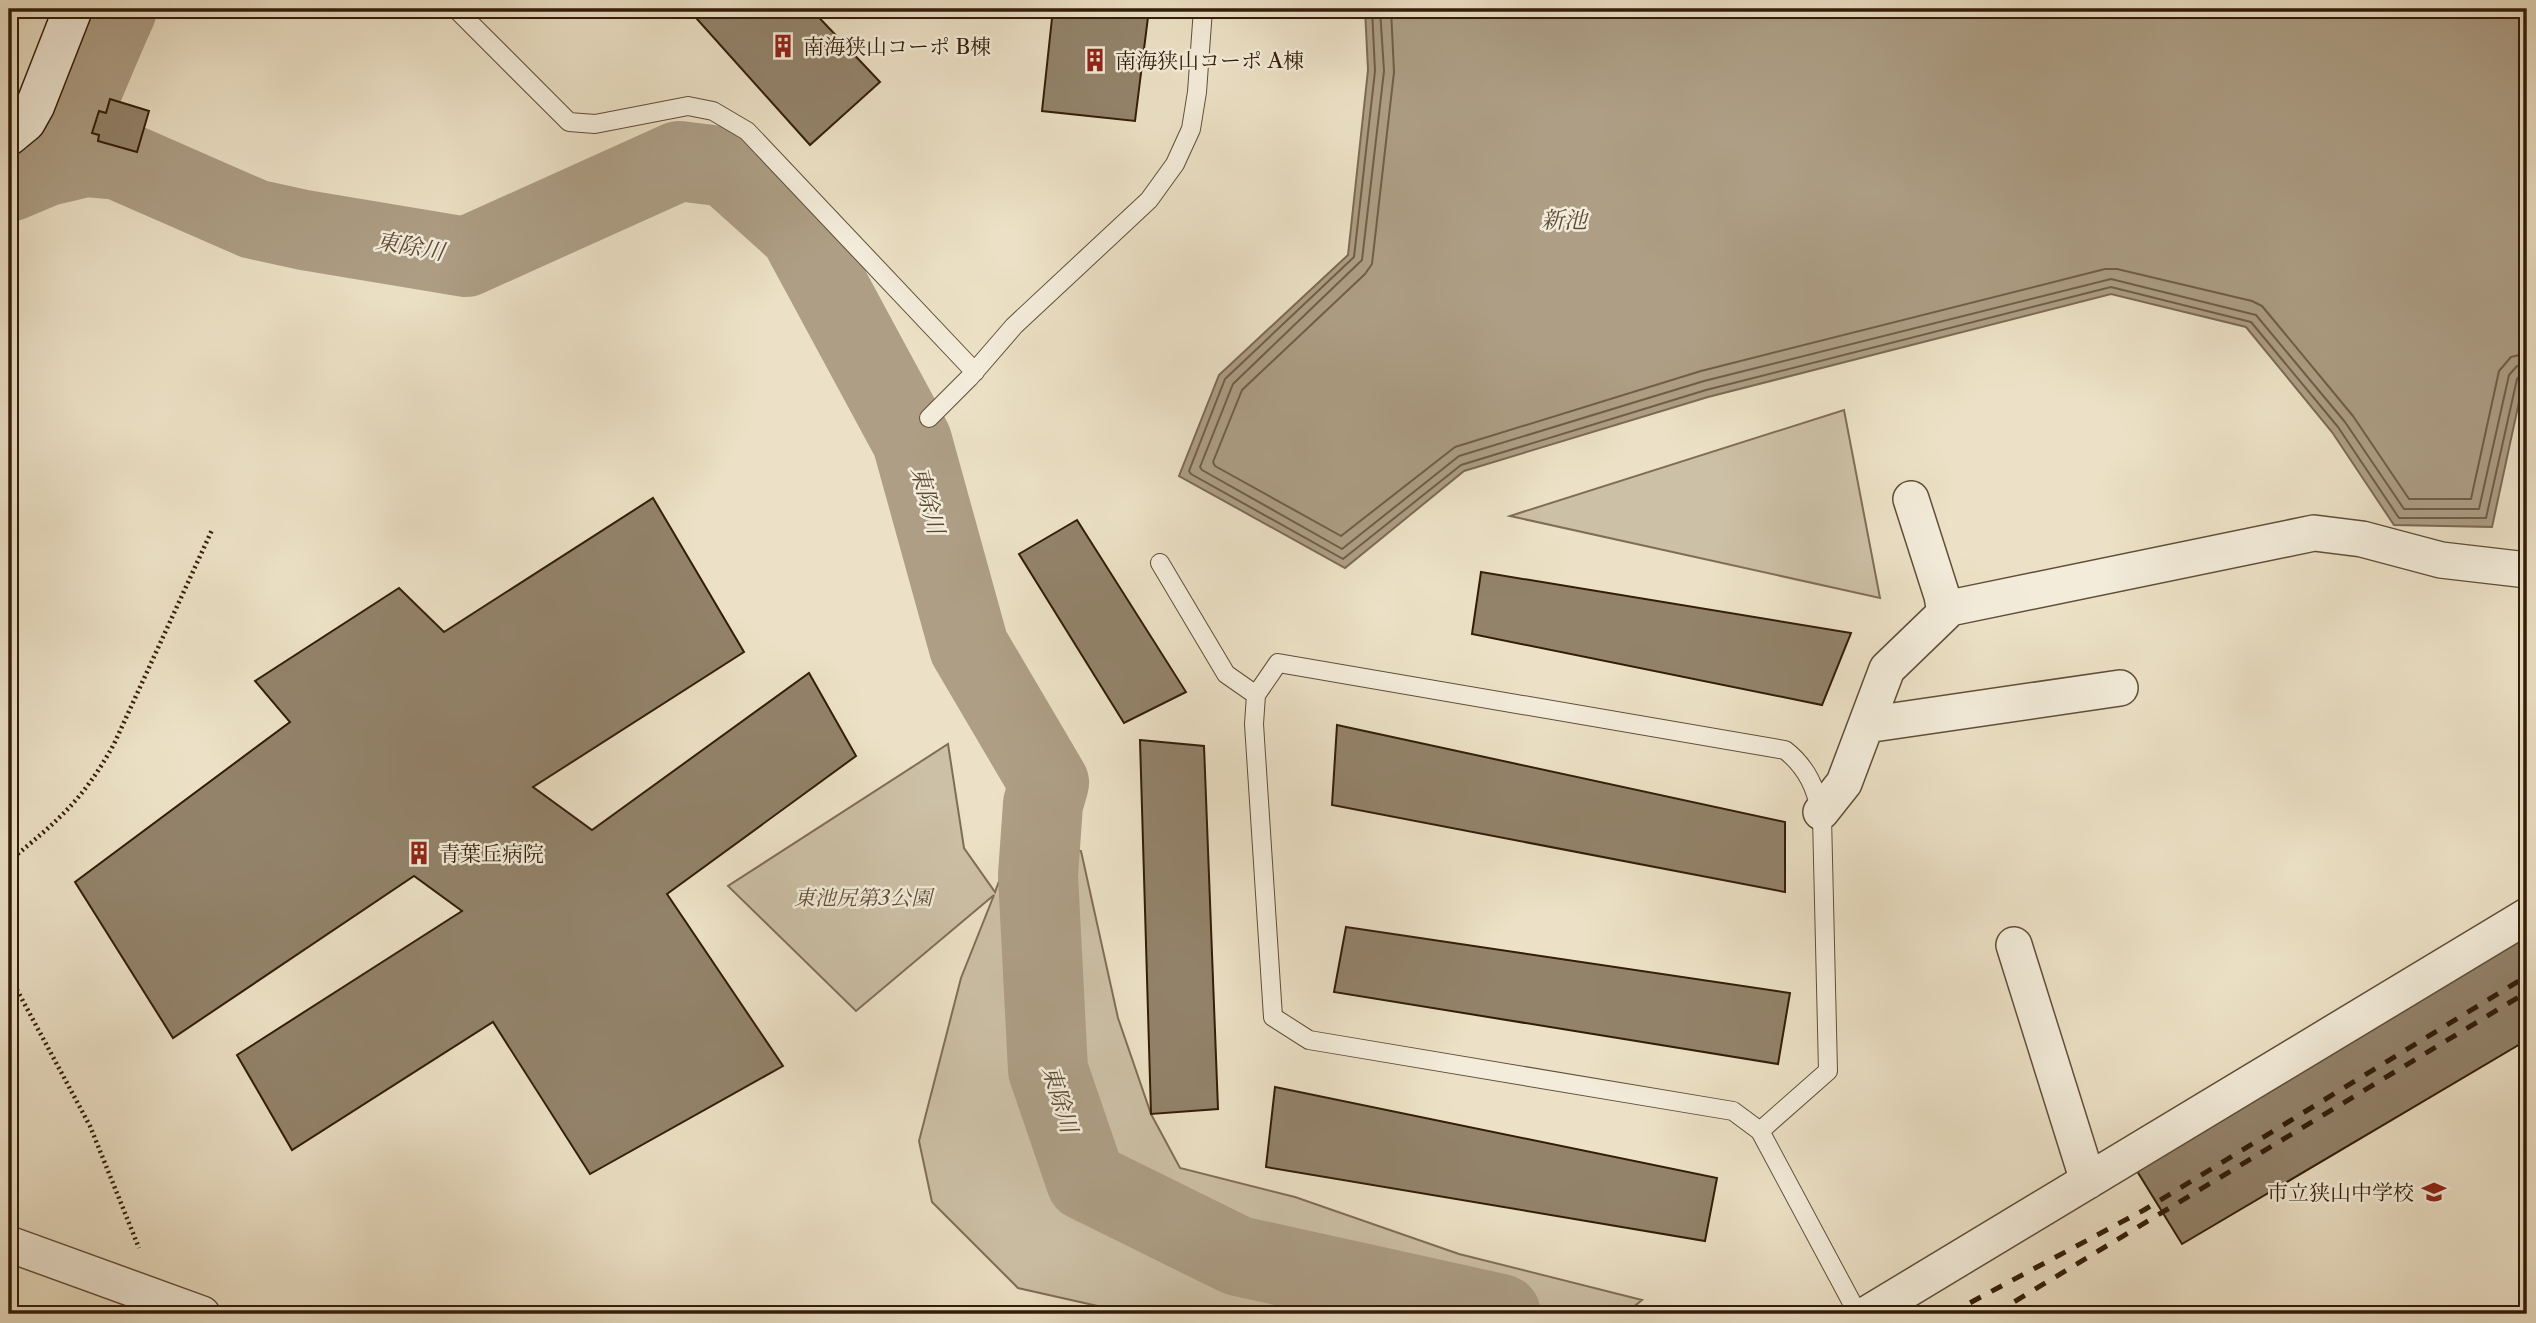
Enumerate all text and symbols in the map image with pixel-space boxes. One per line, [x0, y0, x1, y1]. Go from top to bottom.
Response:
building icon: 南海狭山コーポ B棟 [769, 32, 797, 60]
place label: 南海狭山コーポ B棟 [803, 34, 991, 59]
building icon: 南海狭山コーポ A棟 [1081, 46, 1109, 74]
place label: 南海狭山コーポ A棟 [1115, 48, 1304, 73]
water label: 新池 [1541, 206, 1590, 234]
water label: 東除川 [374, 226, 449, 266]
water label: 東除川 [906, 463, 951, 540]
building icon: 青葉丘病院 [405, 839, 433, 867]
place label: 青葉丘病院 [439, 841, 544, 866]
park label: 東池尻第3公園 [794, 885, 935, 910]
water label: 東除川 [1037, 1062, 1084, 1139]
school or university icon: 市立狭山中学校 [2420, 1178, 2448, 1206]
place label: 市立狭山中学校 [2267, 1180, 2414, 1205]

